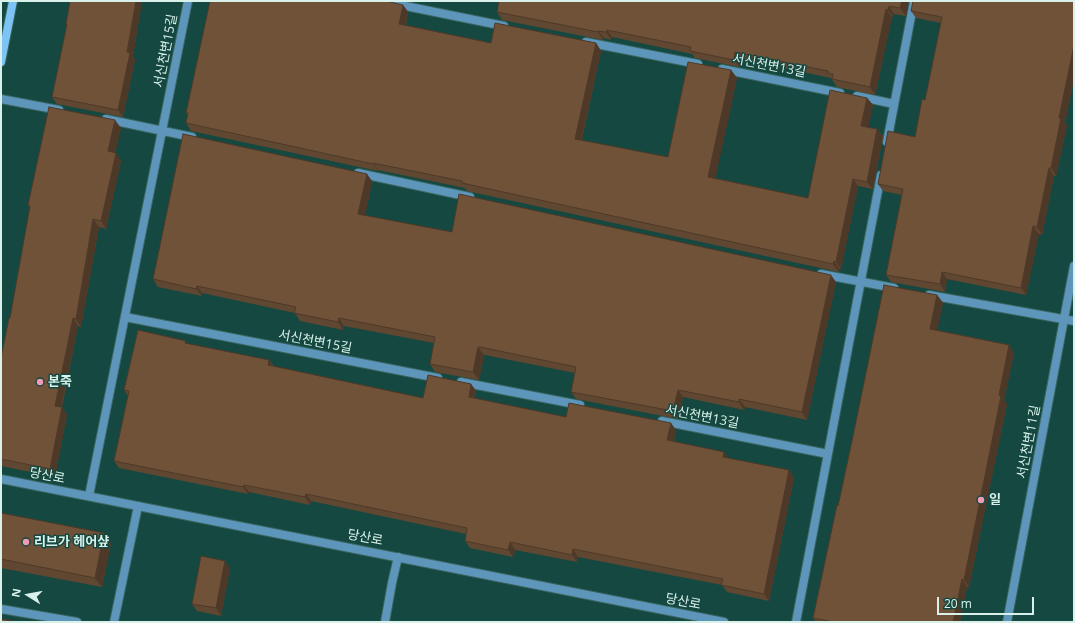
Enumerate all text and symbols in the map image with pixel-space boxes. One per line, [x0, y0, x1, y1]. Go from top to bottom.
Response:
street label: 서신천변15길 [151, 13, 181, 89]
street label: 서신천변13길 [731, 51, 807, 81]
street label: 서신천변15길 [277, 327, 353, 357]
place label: 본죽 [48, 374, 72, 390]
marker: 본죽 [35, 377, 45, 387]
street label: 서신천변13길 [664, 402, 740, 432]
street label: 서신천변11길 [1014, 404, 1044, 480]
street label: 당산로 [28, 465, 66, 487]
place label: 일 [989, 492, 1001, 508]
marker: 일 [976, 495, 986, 505]
street label: 당산로 [346, 527, 384, 549]
place label: 리브가 헤어샾 [34, 534, 109, 550]
marker: 리브가 헤어샾 [21, 537, 31, 547]
north arrow [8, 575, 48, 615]
text: N [8, 587, 24, 598]
scale bar [939, 589, 1036, 615]
street label: 당산로 [664, 591, 702, 613]
text: 20 m [944, 595, 972, 612]

